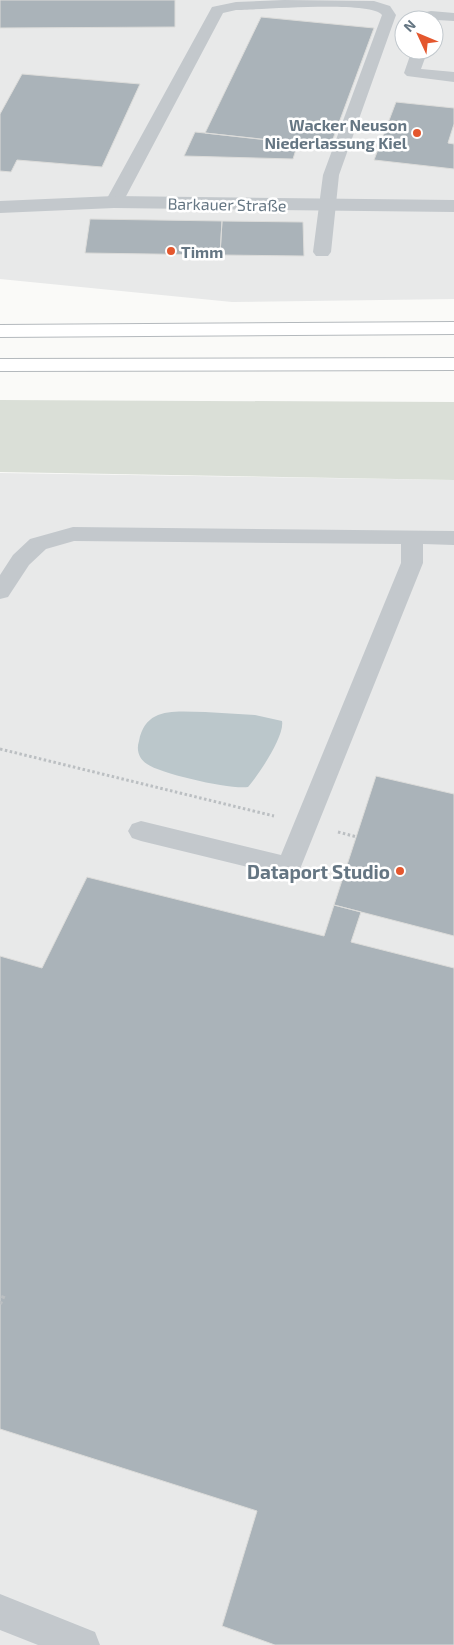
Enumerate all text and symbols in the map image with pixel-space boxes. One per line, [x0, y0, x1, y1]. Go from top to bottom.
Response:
north arrow [394, 10, 444, 60]
text: N [400, 16, 419, 35]
place label: Wacker Neuson Niederlassung Kiel [265, 115, 408, 152]
marker: Wacker Neuson Niederlassung Kiel [411, 127, 423, 139]
street label: Barkauer Straße [167, 193, 287, 215]
place label: Timm [181, 242, 223, 261]
marker: Timm [165, 245, 177, 257]
place label: Dataport Studio [247, 860, 390, 883]
marker: Dataport Studio [394, 865, 406, 877]

